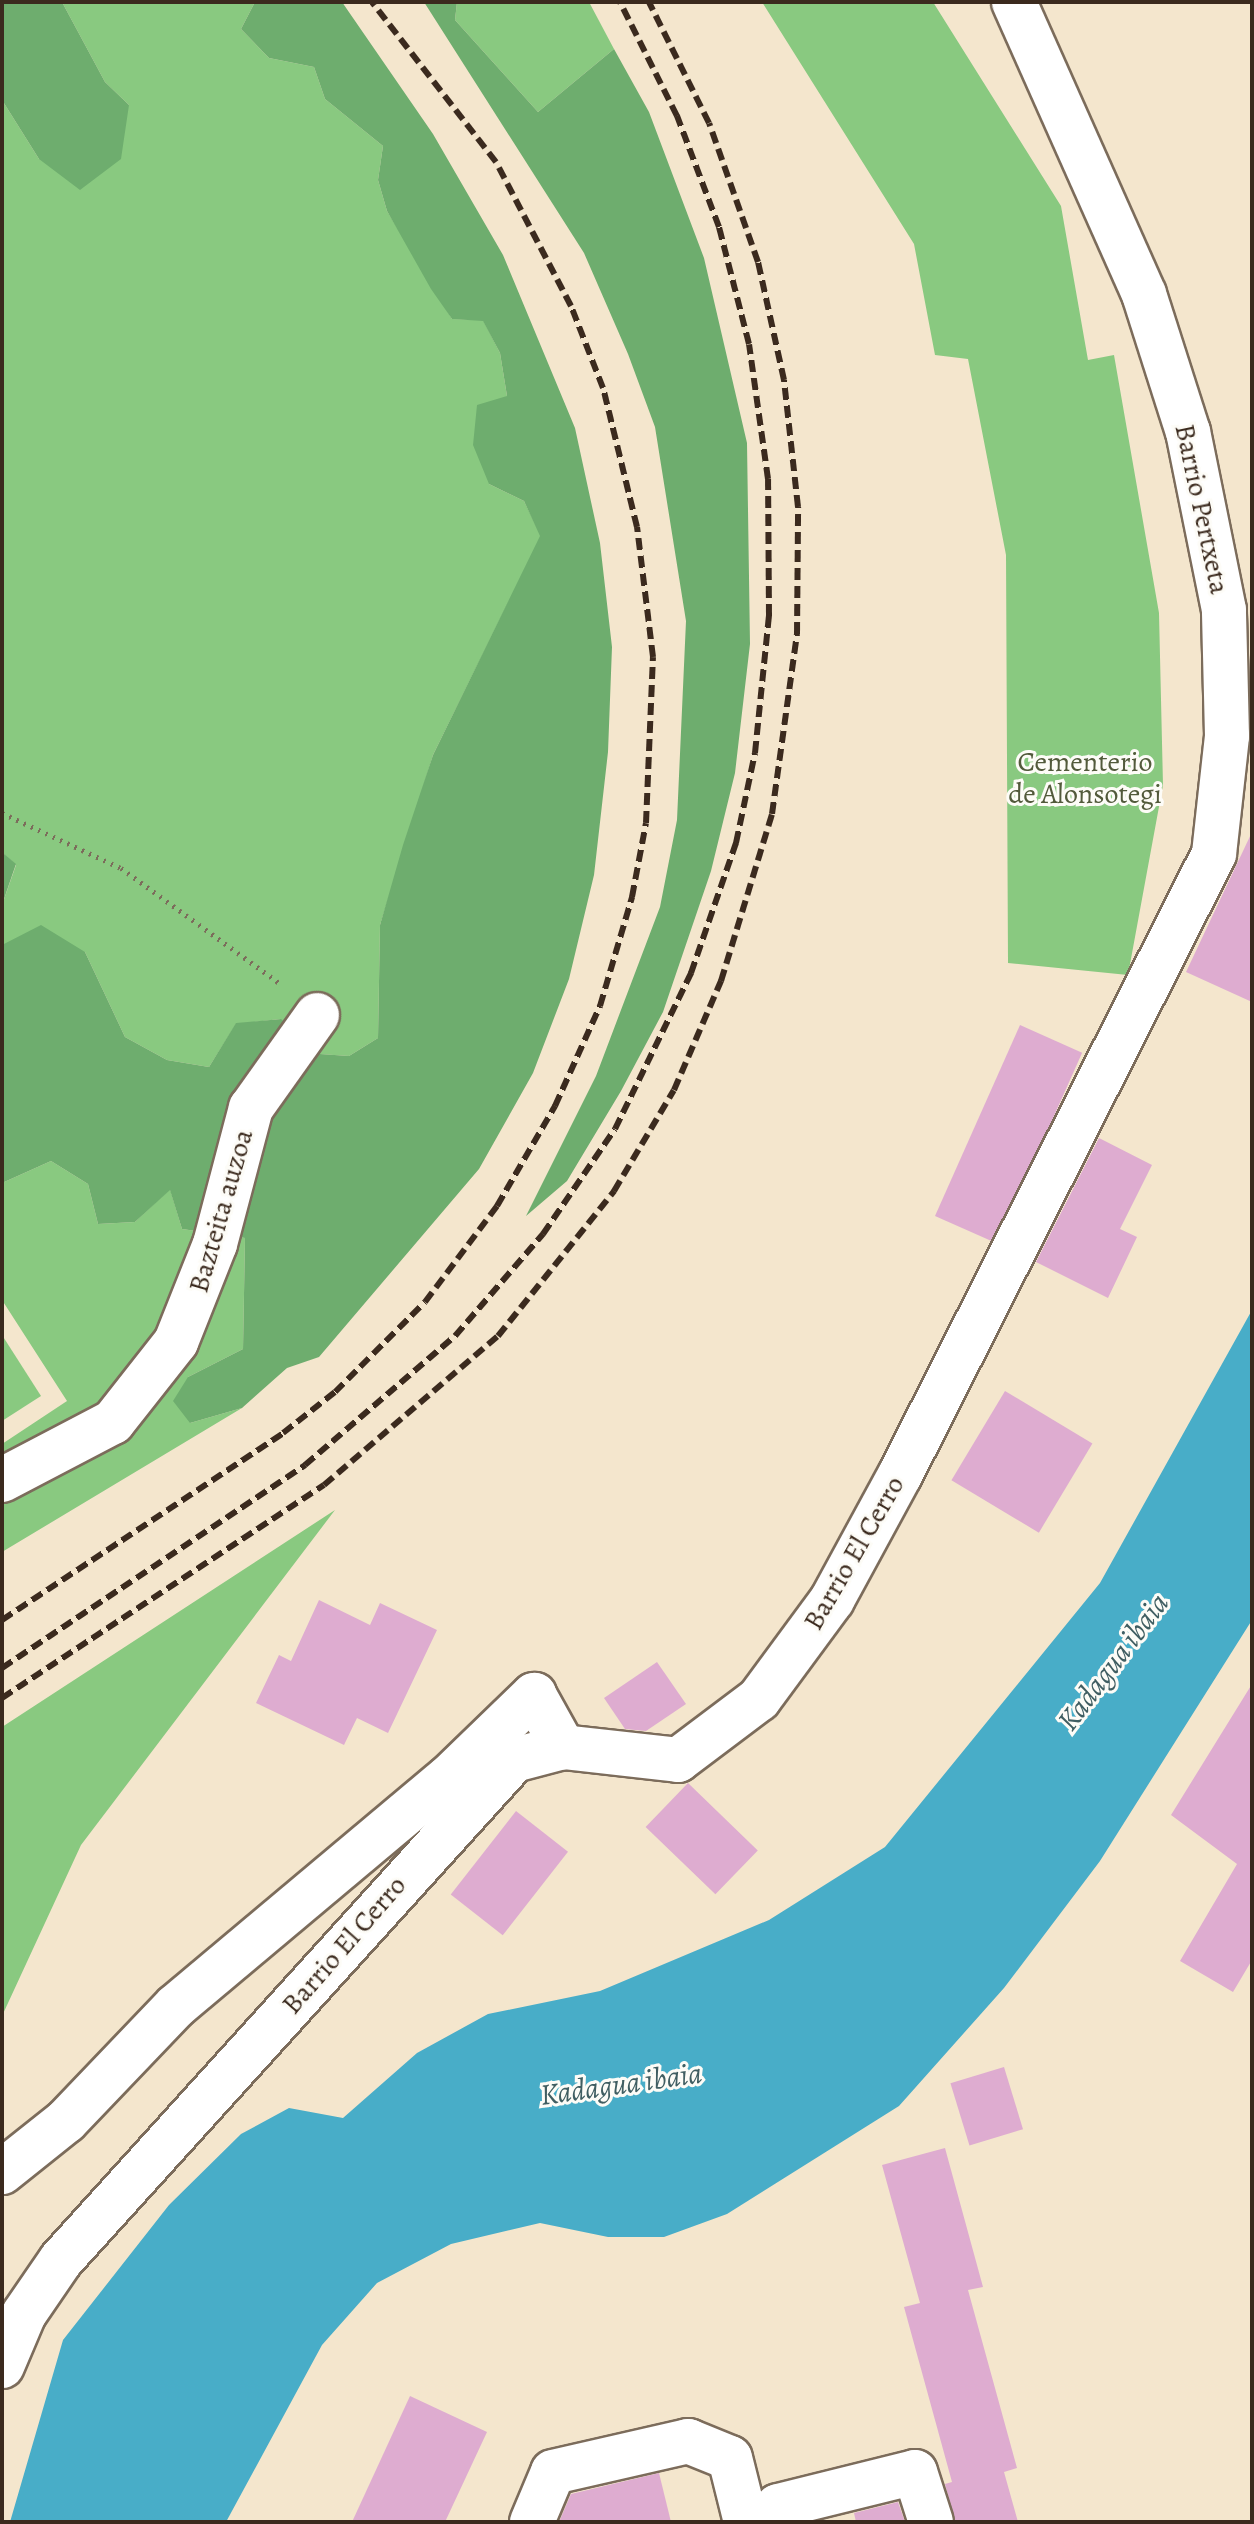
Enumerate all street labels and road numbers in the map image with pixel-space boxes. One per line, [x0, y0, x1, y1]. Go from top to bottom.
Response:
street label: Barrio Pertxeta [1168, 421, 1236, 597]
street label: Bazteita auzoa [182, 1126, 260, 1296]
street label: Barrio El Cerro [796, 1470, 912, 1636]
street label: Barrio El Cerro [275, 1869, 413, 2021]

